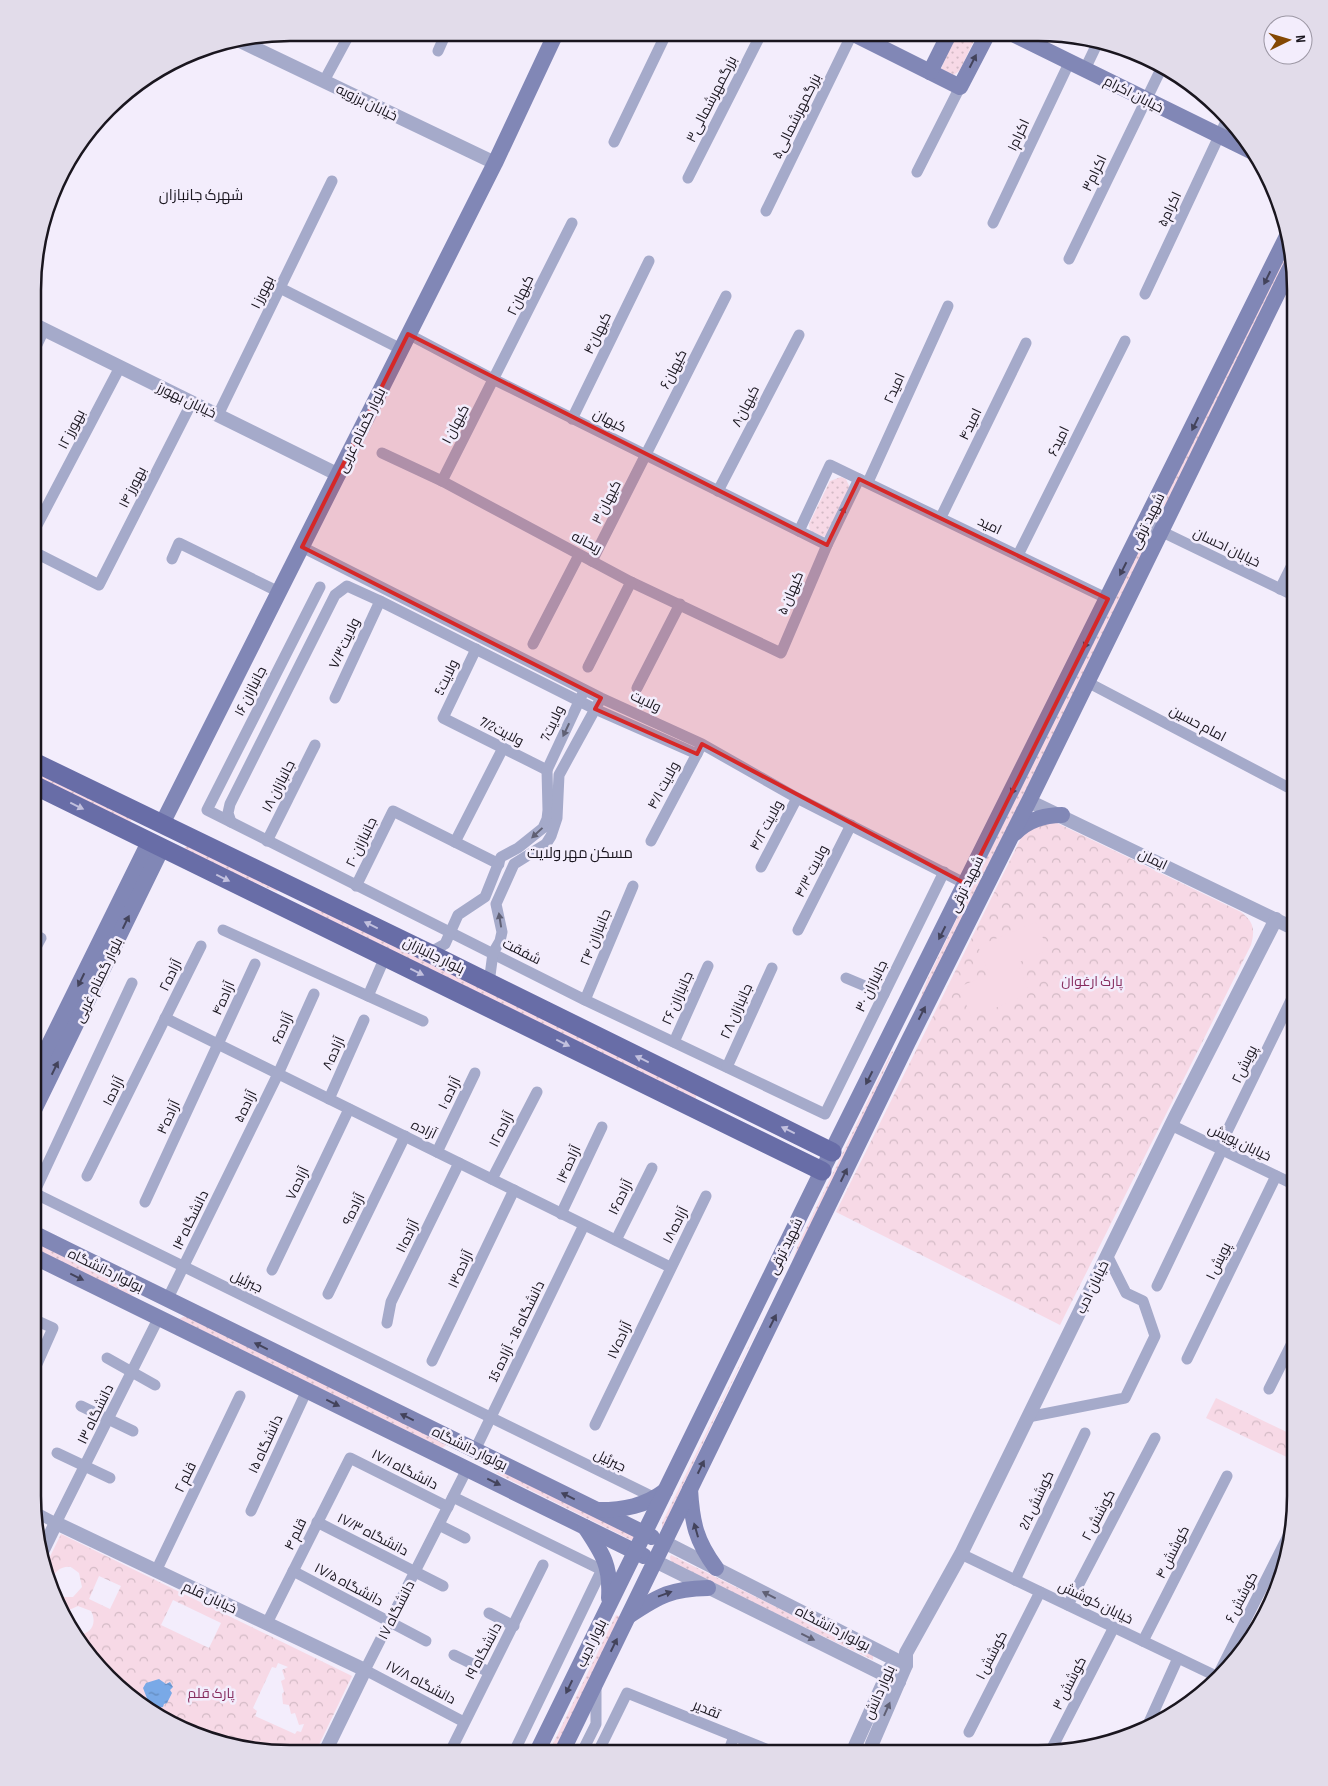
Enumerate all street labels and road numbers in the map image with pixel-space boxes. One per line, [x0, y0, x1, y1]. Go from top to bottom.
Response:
street label: بزرگمهرشمالی۳ [682, 53, 741, 145]
street label: بزرگمهرشمالی۵ [768, 71, 824, 162]
street label: خیابان اکرام [1101, 72, 1166, 118]
street label: خیابان برزویه [333, 80, 400, 125]
street label: اکرام۱ [1004, 116, 1034, 154]
street label: اکرام۳ [1078, 152, 1111, 195]
street label: اکرام۵ [1154, 189, 1186, 230]
street label: کیهان۲ [503, 272, 538, 318]
street label: بهورز ۱ [247, 273, 278, 312]
street label: کیهان۴ [580, 309, 615, 357]
street label: کیهان۶ [656, 347, 691, 392]
street label: امید۲ [880, 370, 909, 406]
street label: خیابان بهورز [153, 378, 219, 422]
street label: کیهان۸ [728, 383, 763, 430]
street label: بلوار گمنام غربی [334, 385, 390, 476]
street label: کیهان ۱ [438, 402, 473, 447]
street label: کیهان [590, 405, 629, 436]
street label: امید۴ [955, 405, 985, 443]
street label: بهورز ۱۲ [54, 406, 89, 452]
street label: امید۶ [1044, 424, 1073, 459]
street label: بهورز ۱۴ [115, 464, 150, 511]
street label: کیهان ۳ [588, 477, 625, 527]
street label: شهید ترقی [1127, 490, 1168, 552]
street label: امید [975, 512, 1004, 538]
street label: خیابان احسان [1190, 524, 1263, 571]
street label: ریحانه [569, 527, 605, 557]
street label: کیهان ۵ [774, 569, 807, 617]
street label: ولایت۷/۳ [325, 615, 364, 671]
street label: ولایت5 [431, 657, 462, 698]
street label: جانبازان ۱۶ [231, 663, 270, 719]
street label: ولایت [628, 687, 664, 716]
street label: امام حسین [1166, 701, 1229, 746]
street label: ولایت7 [537, 703, 568, 744]
street label: ولایت7/2 [477, 713, 527, 750]
street label: جانبازان ۱۸ [258, 757, 299, 815]
street label: ولایت ۴/۱ [644, 758, 683, 812]
street label: ولایت ۴/۲ [746, 797, 787, 853]
street label: جانبازان ۲۰ [342, 814, 381, 870]
street label: ولایت ۴/۳ [791, 842, 832, 900]
street label: ایمان [1135, 845, 1170, 874]
street label: شهید ترقی [946, 853, 987, 915]
street label: جانبازان ۲۴ [576, 906, 615, 968]
street label: بلوار جانبازان [400, 933, 467, 978]
street label: بلوار گمنام غربی [71, 935, 127, 1026]
street label: شفقت [500, 935, 544, 968]
street label: آزاده۲ [155, 956, 186, 994]
street label: جانبازان ۳۰ [852, 957, 891, 1015]
street label: جانبازان ۲۶ [658, 969, 697, 1028]
street label: آزاده۴ [208, 978, 239, 1018]
street label: جانبازان ۲۸ [717, 981, 756, 1042]
street label: آزاده۶ [268, 1010, 297, 1047]
street label: آزاده۸ [319, 1034, 348, 1073]
street label: پویش۲ [1228, 1042, 1262, 1087]
street label: آزاده۱ [99, 1074, 128, 1109]
street label: آزاده۱۰ [434, 1074, 465, 1112]
street label: آزاده۵ [230, 1087, 261, 1125]
street label: آزاده۳ [153, 1097, 184, 1137]
street label: آزاده۱۲ [485, 1108, 518, 1150]
street label: آزاده [408, 1116, 439, 1143]
street label: خیابان پویش [1205, 1120, 1274, 1166]
street label: آزاده۱۴ [552, 1142, 585, 1186]
street label: آزاده۷ [282, 1164, 313, 1203]
street label: آزاده۱۶ [605, 1177, 636, 1218]
street label: دانشگاه ۱۴ [169, 1188, 212, 1253]
street label: آزاده۹ [338, 1190, 369, 1228]
street label: آزاده۱۸ [659, 1204, 692, 1247]
street label: شهید ترقی [765, 1215, 806, 1277]
street label: آزاده۱۱ [392, 1217, 423, 1256]
street label: پویش ۱ [1202, 1239, 1236, 1283]
street label: بولوار دانشگاه [65, 1245, 146, 1296]
street label: آزاده۱۳ [444, 1247, 477, 1291]
street label: خیابان ادب [1072, 1258, 1113, 1317]
street label: جبرئیل [228, 1266, 266, 1296]
street label: دانشگاه 16 - آزاده 15 [485, 1278, 548, 1385]
street label: آزاده۱۷ [603, 1319, 636, 1362]
street label: دانشگاه ۱۳ [74, 1381, 117, 1447]
street label: دانشگاه ۱۵ [244, 1412, 286, 1476]
street label: بولوار دانشگاه [429, 1423, 510, 1474]
street label: دانشگاه ۱۷/۱ [369, 1445, 441, 1493]
street label: جبرئیل [591, 1445, 629, 1475]
street label: قلم ۲ [171, 1459, 201, 1496]
street label: کوشش 2/1 [1015, 1468, 1058, 1532]
street label: کوشش ۲ [1078, 1487, 1119, 1544]
street label: دانشگاه ۱۷/۳ [334, 1509, 411, 1560]
street label: قلم ۴ [280, 1515, 311, 1553]
street label: کوشش ۴ [1152, 1523, 1193, 1582]
street label: دانشگاه ۱۷/۵ [311, 1559, 386, 1610]
street label: کوشش ۶ [1221, 1569, 1261, 1626]
street label: خیابان کوشش [1056, 1577, 1136, 1628]
street label: خیابان قلم [180, 1578, 239, 1618]
street label: دانشگاه ۱۷ [374, 1578, 419, 1643]
street label: بولوار دانشگاه [792, 1602, 873, 1655]
street label: بلوار ادیب [573, 1616, 610, 1670]
street label: دانشگاه ۱۹ [461, 1620, 506, 1683]
street label: کوشش ۱ [972, 1628, 1011, 1682]
street label: کوشش ۳ [1049, 1654, 1090, 1713]
street label: دانشگاه ۱۷/۸ [383, 1657, 459, 1708]
street label: بلوار دانش [860, 1662, 899, 1722]
street label: تقدیر [690, 1696, 723, 1723]

